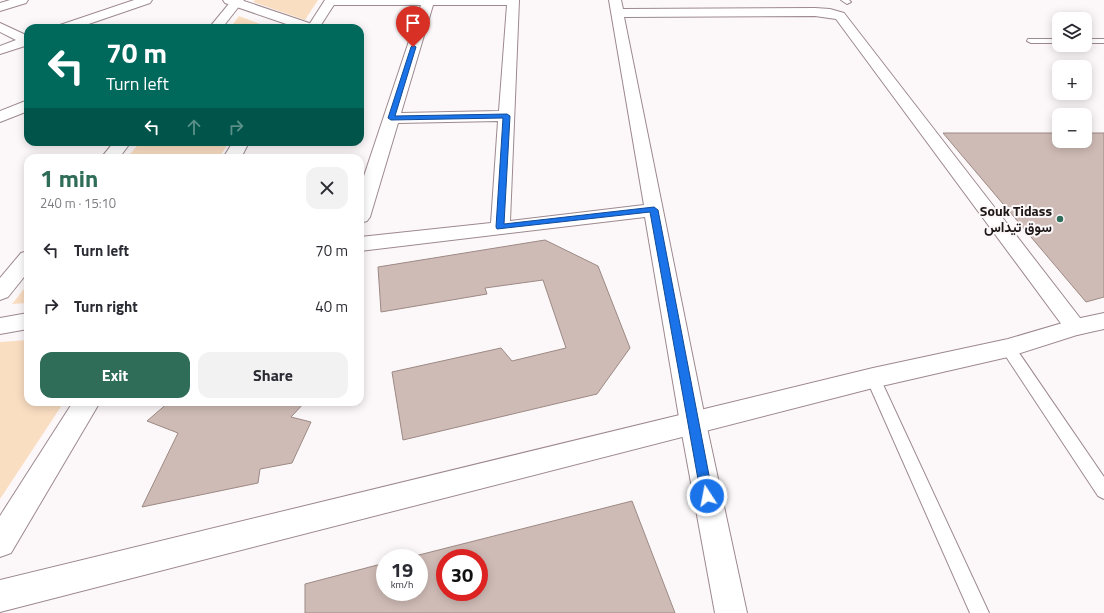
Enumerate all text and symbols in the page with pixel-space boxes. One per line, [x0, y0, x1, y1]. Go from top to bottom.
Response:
pin [396, 6, 430, 47]
icon: arrive [402, 12, 424, 34]
map controls [1052, 12, 1092, 148]
button: layers [1052, 12, 1092, 52]
text: 70 m [106, 31, 167, 74]
icon: left [40, 40, 92, 92]
button: + [1052, 60, 1092, 100]
text: Turn left [106, 70, 169, 97]
button: − [1052, 108, 1092, 148]
icon: left [141, 116, 163, 138]
icon: ahead [183, 116, 205, 138]
icon: right [225, 116, 247, 138]
text: 1 min [40, 160, 98, 196]
button: close [306, 167, 348, 209]
text: 240 m · 15:10 [40, 193, 116, 213]
place label: Souk Tidass سوق تيداس [980, 200, 1052, 237]
marker: Souk Tidass سوق تيداس [1055, 214, 1065, 224]
icon: left [40, 239, 62, 261]
text: Turn left [74, 239, 129, 262]
text: 70 m [315, 239, 348, 262]
icon: right [40, 295, 62, 317]
text: Turn right [74, 295, 138, 318]
text: 40 m [315, 295, 348, 318]
button: Exit [40, 352, 190, 398]
button: Share [198, 352, 348, 398]
position arrow [686, 475, 728, 517]
speed limit sign: 30 [436, 549, 488, 601]
text: 19 [391, 554, 413, 585]
text: km/h [391, 577, 413, 592]

